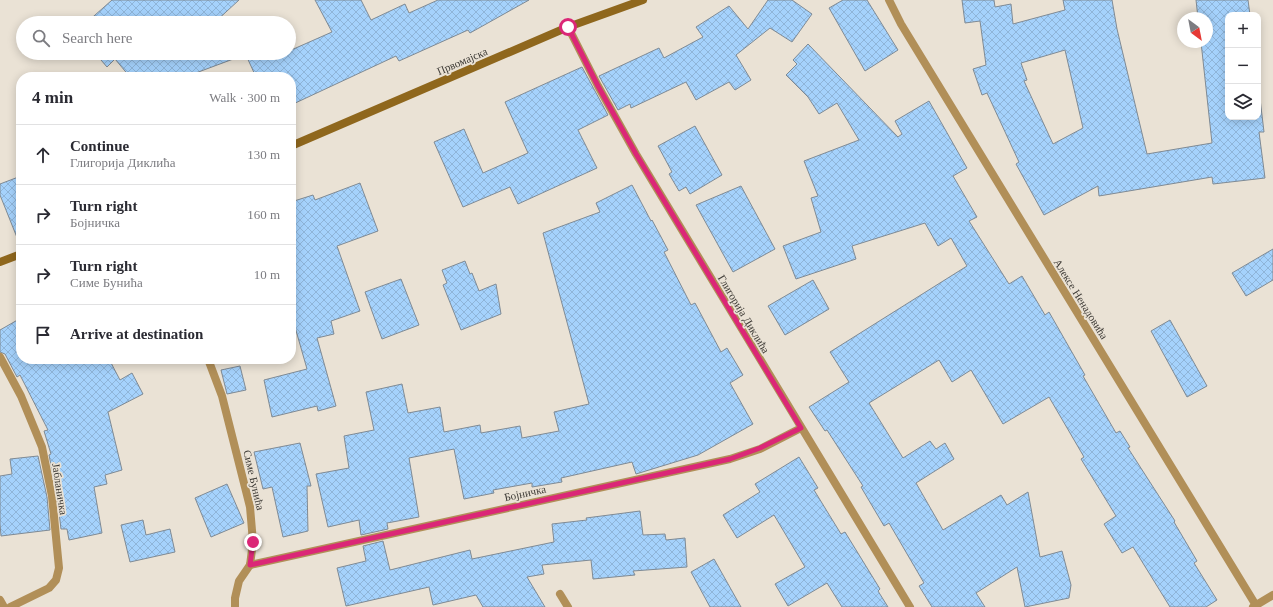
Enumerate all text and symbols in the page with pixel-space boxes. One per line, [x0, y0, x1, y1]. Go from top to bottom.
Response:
north arrow [1177, 12, 1213, 48]
map controls [1225, 12, 1261, 120]
button: + [1225, 12, 1261, 48]
search box [16, 16, 296, 60]
route start [559, 18, 577, 36]
icon: search [30, 27, 52, 49]
text: Search here [62, 30, 132, 46]
street label: Првомајска [435, 45, 489, 77]
button: − [1225, 48, 1261, 84]
button: layers [1225, 84, 1261, 120]
text: 4 min [32, 88, 73, 107]
text: Walk · 300 m [209, 90, 280, 105]
text: Continue [70, 138, 129, 154]
icon: ahead [32, 144, 54, 166]
text: 130 m [247, 147, 280, 162]
text: Глигорија Диклића [70, 155, 175, 170]
text: Turn right [70, 198, 137, 214]
icon: right [32, 204, 54, 226]
text: 160 m [247, 207, 280, 222]
text: Бојничка [70, 215, 120, 230]
street label: Алексе Ненадовића [1051, 257, 1111, 341]
text: Turn right [70, 258, 137, 274]
icon: right [32, 264, 54, 286]
text: 10 m [254, 267, 280, 282]
street label: Глигорија Диклића [716, 273, 772, 355]
text: Симе Бунића [70, 275, 143, 290]
icon: arrive [32, 324, 54, 346]
text: Arrive at destination [70, 326, 203, 342]
street label: Симе Бунића [241, 449, 267, 511]
street label: Јабланичка [50, 462, 70, 516]
street label: Бојничка [503, 483, 547, 503]
route end [244, 533, 262, 551]

